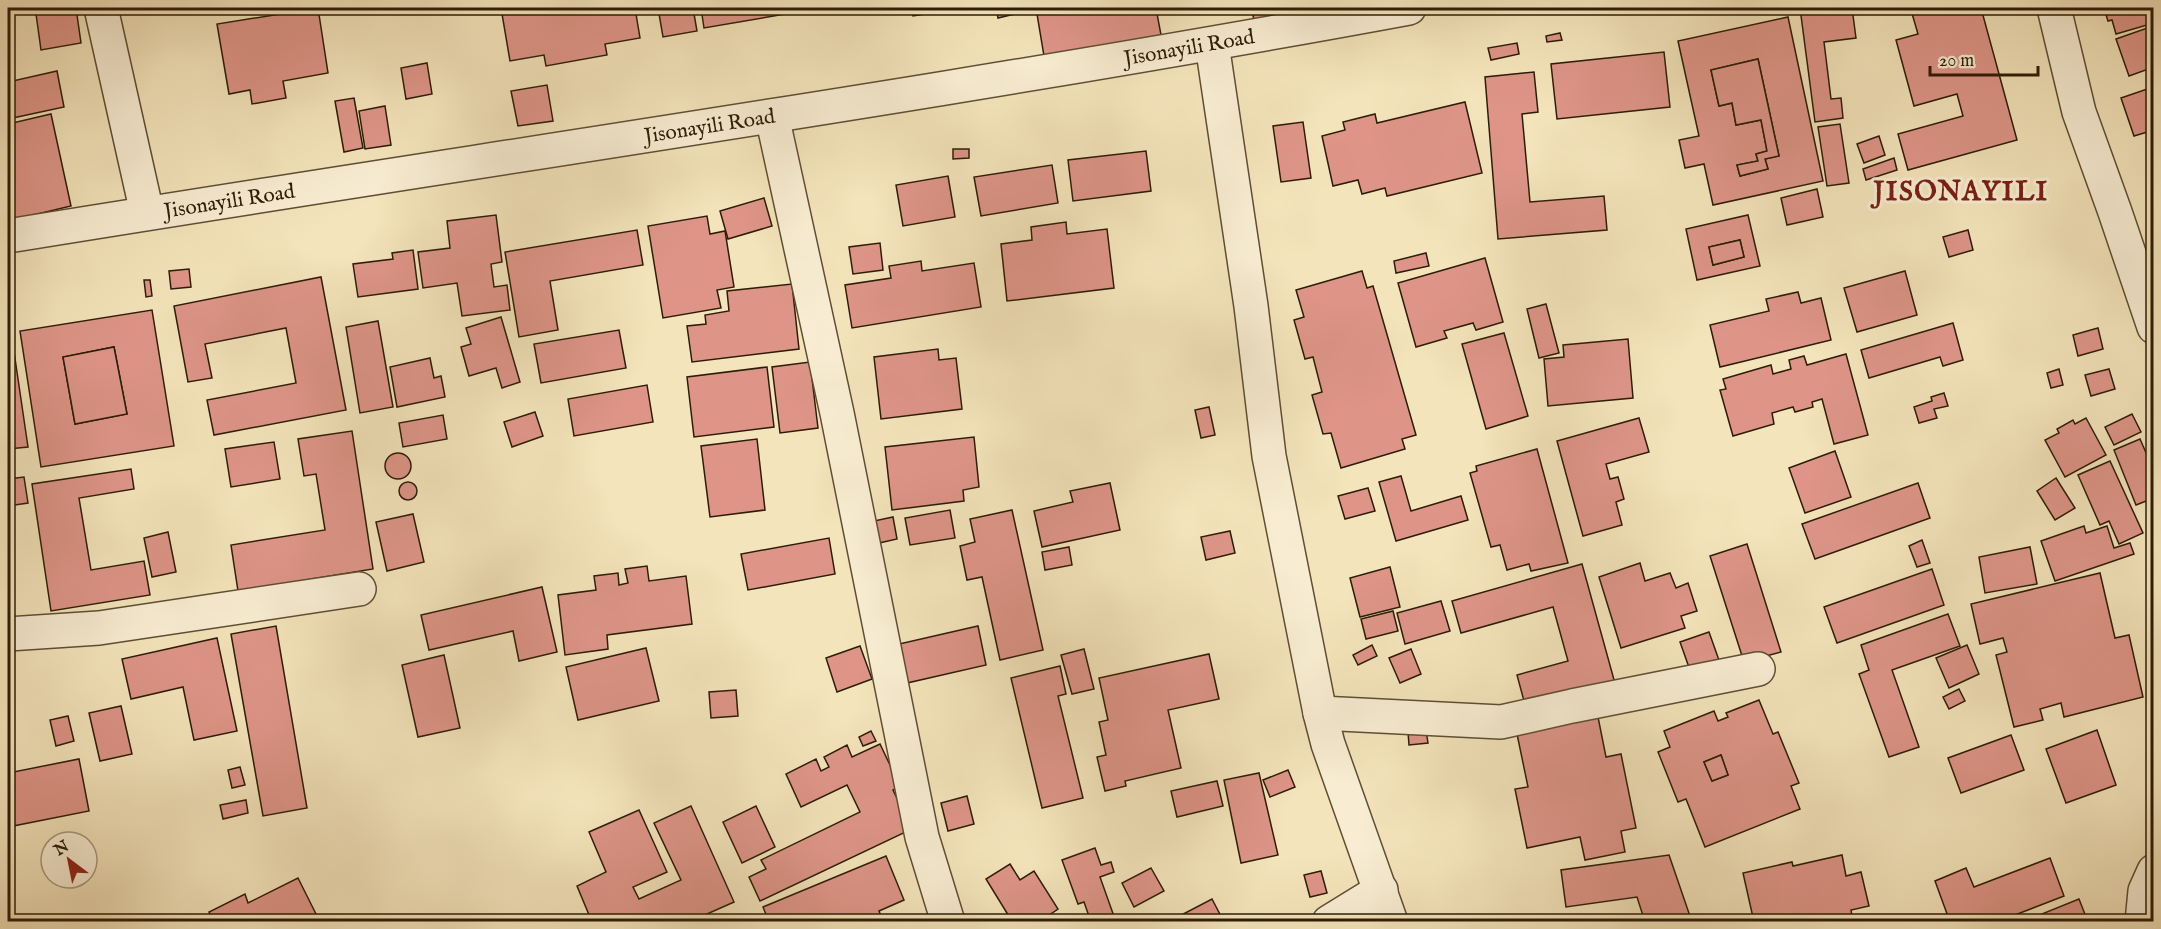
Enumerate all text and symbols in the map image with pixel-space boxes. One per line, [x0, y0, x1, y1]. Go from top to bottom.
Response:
street label: Jisonayili Road [1120, 24, 1257, 73]
scale bar [1930, 39, 2038, 77]
text: 20 m [1939, 50, 1974, 73]
street label: Jisonayili Road [640, 103, 778, 151]
district label: JISONAYILI [1870, 176, 2049, 210]
street label: Jisonayili Road [160, 178, 298, 226]
north arrow [39, 830, 99, 890]
text: N [50, 837, 73, 862]

